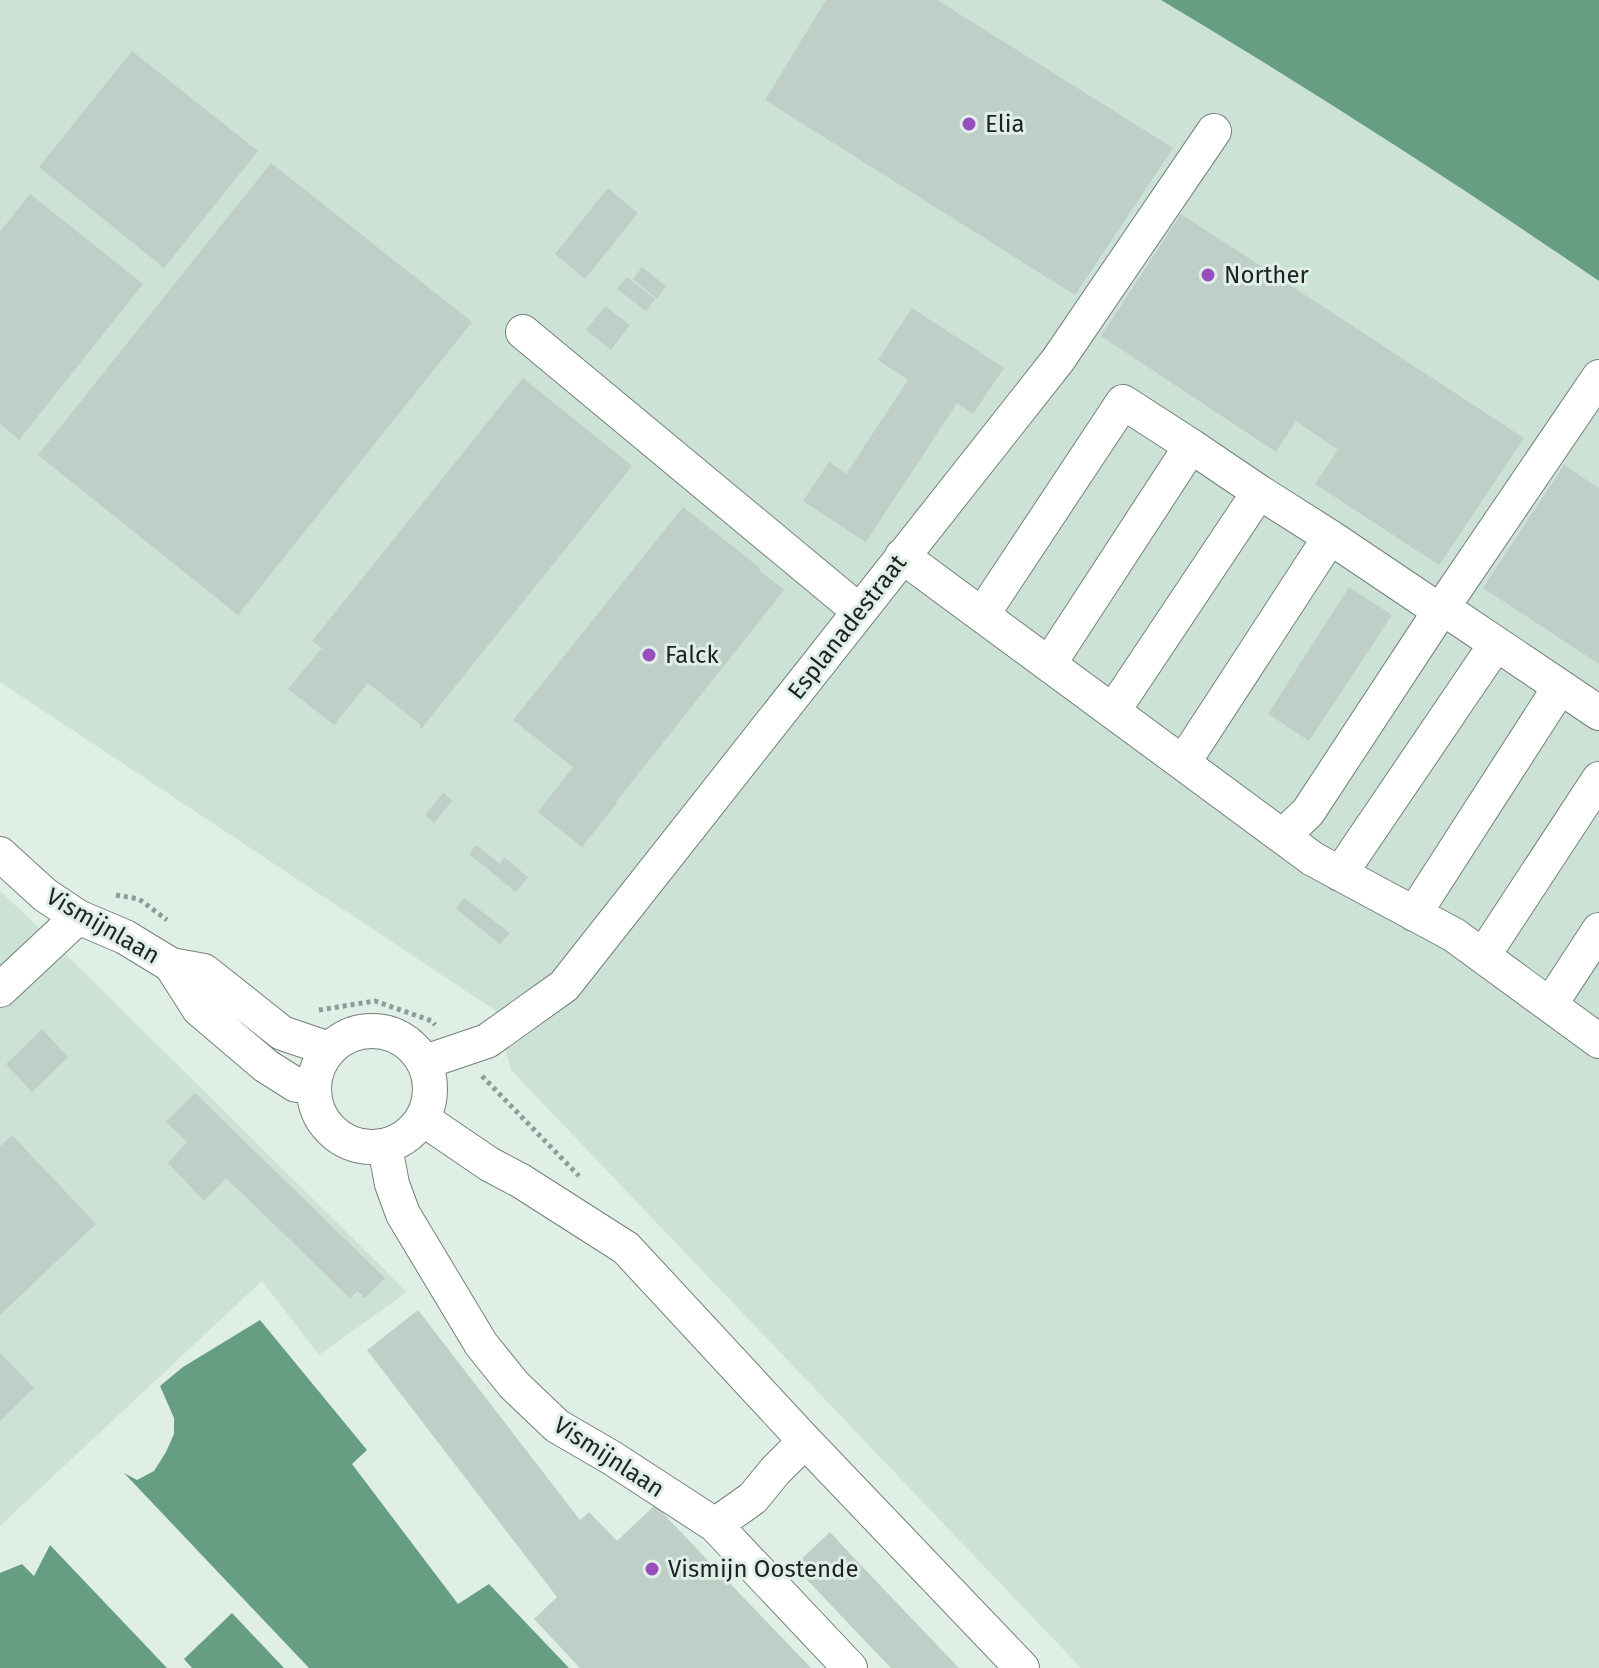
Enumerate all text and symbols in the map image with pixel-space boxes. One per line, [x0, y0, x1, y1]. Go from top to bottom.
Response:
place label: Elia [985, 110, 1025, 138]
marker: Elia [960, 115, 978, 133]
place label: Norther [1224, 261, 1309, 289]
marker: Norther [1199, 266, 1217, 284]
street label: Esplanadestraat [782, 549, 912, 705]
place label: Falck [665, 641, 720, 669]
marker: Falck [640, 646, 658, 664]
street label: Vismijnlaan [41, 882, 165, 970]
street label: Vismijnlaan [548, 1411, 670, 1503]
place label: Vismijn Oostende [668, 1555, 859, 1583]
marker: Vismijn Oostende [643, 1560, 661, 1578]

